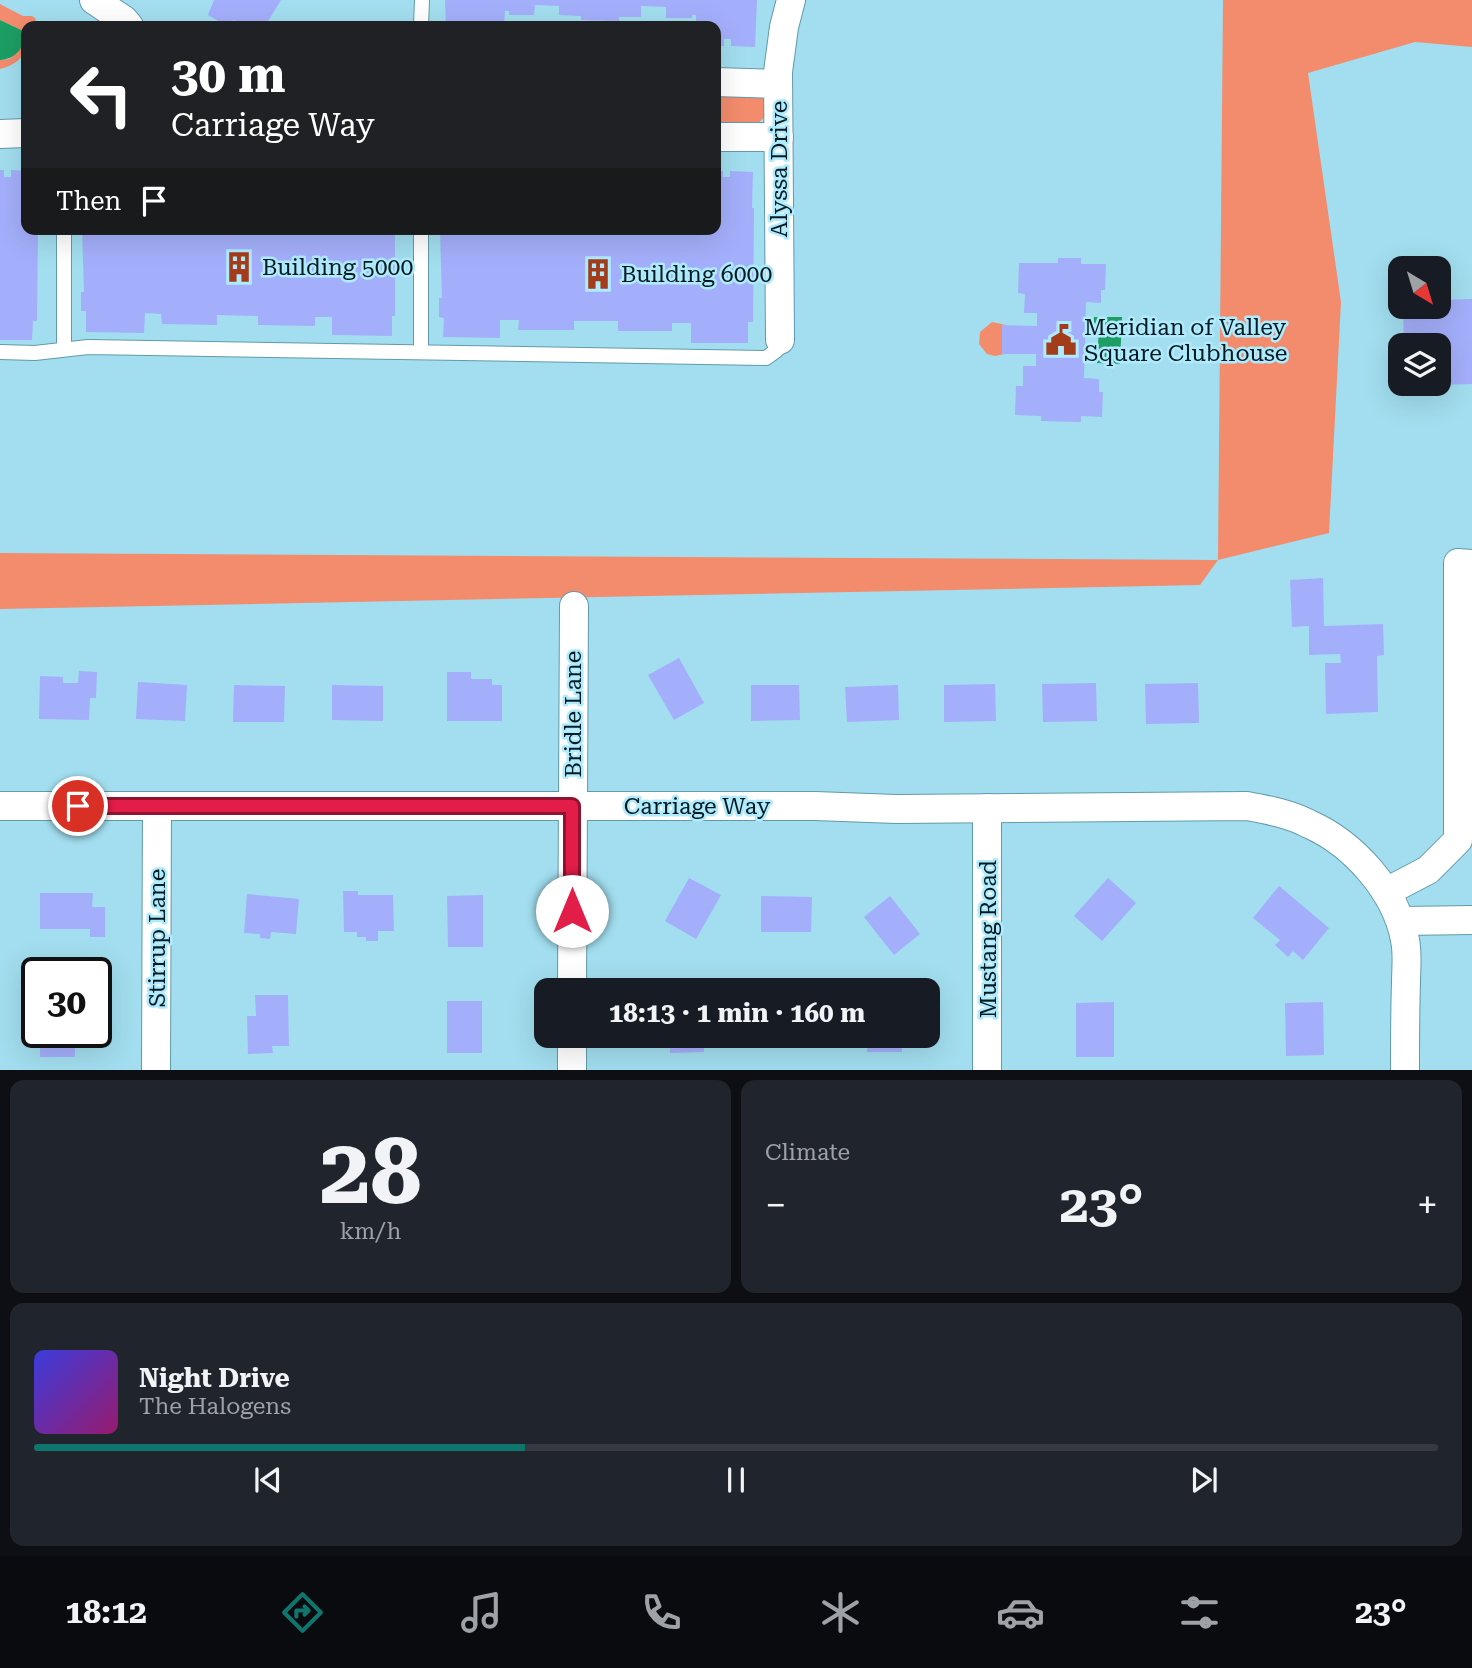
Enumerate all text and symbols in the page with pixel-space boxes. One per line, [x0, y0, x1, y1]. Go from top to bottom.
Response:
text: 30 m [171, 47, 286, 104]
icon: left [56, 49, 147, 140]
street label: Alyssa Drive [766, 101, 793, 237]
text: Carriage Way [171, 106, 375, 144]
icon: arrive [135, 182, 173, 220]
text: Then [56, 186, 121, 216]
building icon: Building 5000 [222, 250, 256, 284]
place label: Building 5000 [262, 254, 413, 281]
north arrow [1388, 256, 1451, 318]
map controls [1388, 256, 1451, 396]
building icon: Building 6000 [581, 257, 615, 291]
place label: Building 6000 [621, 261, 772, 288]
place label: Meridian of Valley Square Clubhouse [1084, 314, 1287, 367]
public building icon: Meridian of Valley Square Clubhouse [1044, 323, 1078, 357]
button: layers [1388, 333, 1451, 396]
street label: Bridle Lane [560, 651, 587, 777]
pin [48, 776, 108, 836]
icon: arrive [59, 787, 97, 825]
street label: Carriage Way [624, 793, 771, 820]
street label: Mustang Road [975, 860, 1002, 1018]
street label: Stirrup Lane [144, 869, 171, 1007]
position arrow [535, 874, 609, 948]
speed limit sign: 30 [21, 957, 112, 1048]
text: 18:13 · 1 min · 160 m [609, 998, 865, 1028]
text: 28 [320, 1119, 421, 1225]
text: Climate [765, 1139, 850, 1166]
text: 23° [1059, 1174, 1144, 1235]
text: − [765, 1183, 786, 1227]
text: + [1417, 1183, 1438, 1227]
text: km/h [340, 1218, 401, 1245]
text: Night Drive [139, 1363, 290, 1393]
text: The Halogens [139, 1393, 291, 1420]
icon: previous [249, 1461, 287, 1499]
icon: pause [717, 1461, 755, 1499]
icon: next [1185, 1461, 1223, 1499]
icon: directions [278, 1588, 327, 1637]
icon: music [457, 1588, 506, 1637]
icon: phone [637, 1588, 686, 1637]
icon: climate [816, 1588, 865, 1637]
icon: car [996, 1588, 1045, 1637]
icon: filters [1175, 1588, 1224, 1637]
text: 18:12 [65, 1593, 147, 1631]
text: 23° [1355, 1593, 1407, 1631]

